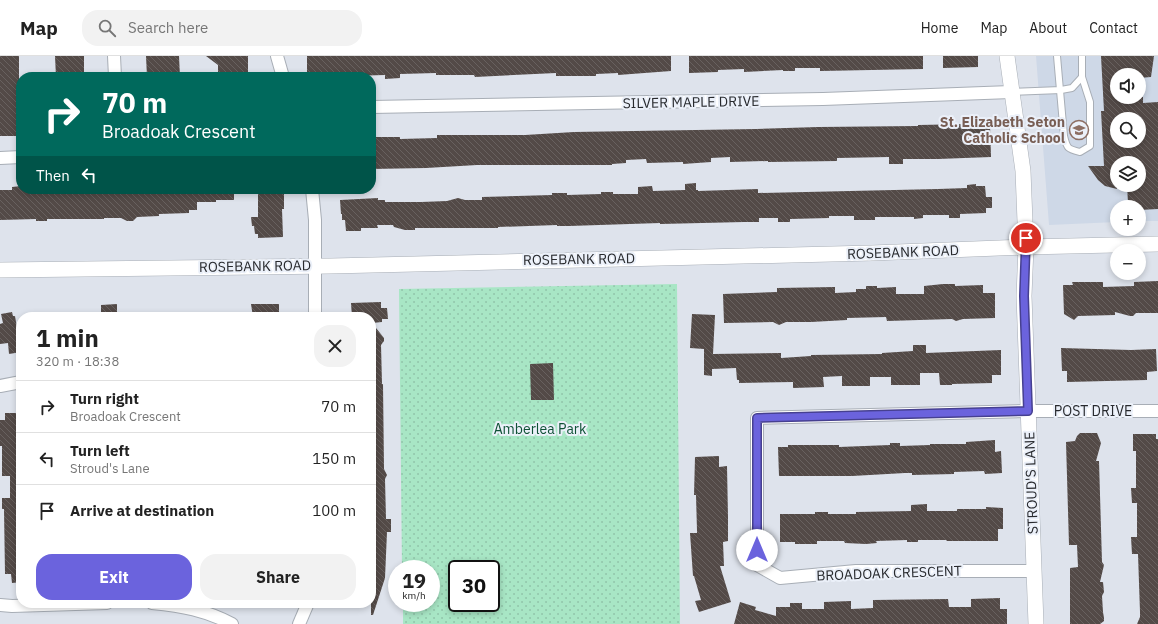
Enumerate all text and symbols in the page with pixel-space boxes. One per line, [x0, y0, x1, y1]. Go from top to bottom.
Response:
search box [82, 10, 362, 46]
text: Map [20, 16, 58, 40]
icon: search [96, 17, 118, 39]
text: Search here [128, 18, 208, 37]
text: Home [921, 19, 958, 37]
text: Map [980, 19, 1007, 37]
text: About [1029, 19, 1067, 37]
text: Contact [1089, 19, 1138, 37]
map controls [1110, 68, 1146, 280]
button: sound [1110, 68, 1146, 104]
text: 70 m [102, 84, 167, 121]
icon: right [36, 88, 88, 140]
street label: SILVER MAPLE DRIVE [622, 92, 760, 112]
button: search [1110, 112, 1146, 148]
place label: St. Elizabeth Seton Catholic School [940, 113, 1065, 147]
school or university icon: St. Elizabeth Seton Catholic School [1068, 119, 1090, 141]
text: Broadoak Crescent [102, 120, 256, 143]
button: layers [1110, 156, 1146, 192]
icon: left [78, 164, 100, 186]
text: Then [36, 166, 70, 185]
button: + [1110, 200, 1146, 236]
pin [1009, 221, 1043, 255]
icon: arrive [1015, 227, 1037, 249]
street label: ROSEBANK ROAD [847, 241, 959, 263]
button: − [1110, 244, 1146, 280]
street label: ROSEBANK ROAD [523, 249, 635, 269]
street label: ROSEBANK ROAD [199, 256, 311, 276]
text: 1 min [36, 322, 99, 354]
button: close [314, 325, 356, 367]
text: 320 m · 18:38 [36, 353, 119, 370]
text: Turn right [70, 389, 139, 408]
icon: right [36, 396, 58, 418]
text: 70 m [321, 397, 356, 416]
street label: POST DRIVE [1054, 402, 1132, 420]
text: Broadoak Crescent [70, 408, 181, 425]
park label: Amberlea Park [494, 420, 587, 438]
street label: STROUD'S LANE [1020, 431, 1042, 535]
text: Turn left [70, 441, 130, 460]
icon: left [36, 448, 58, 470]
text: 150 m [312, 449, 356, 468]
text: Stroud's Lane [70, 460, 150, 477]
icon: arrive [36, 500, 58, 522]
text: Arrive at destination [70, 501, 214, 520]
text: 100 m [312, 501, 356, 520]
position arrow [736, 529, 778, 571]
button: Exit [36, 554, 192, 600]
button: Share [200, 554, 356, 600]
speed limit sign: 30 [448, 560, 500, 612]
street label: BROADOAK CRESCENT [816, 561, 962, 585]
text: 19 [402, 567, 426, 594]
text: km/h [402, 589, 426, 602]

